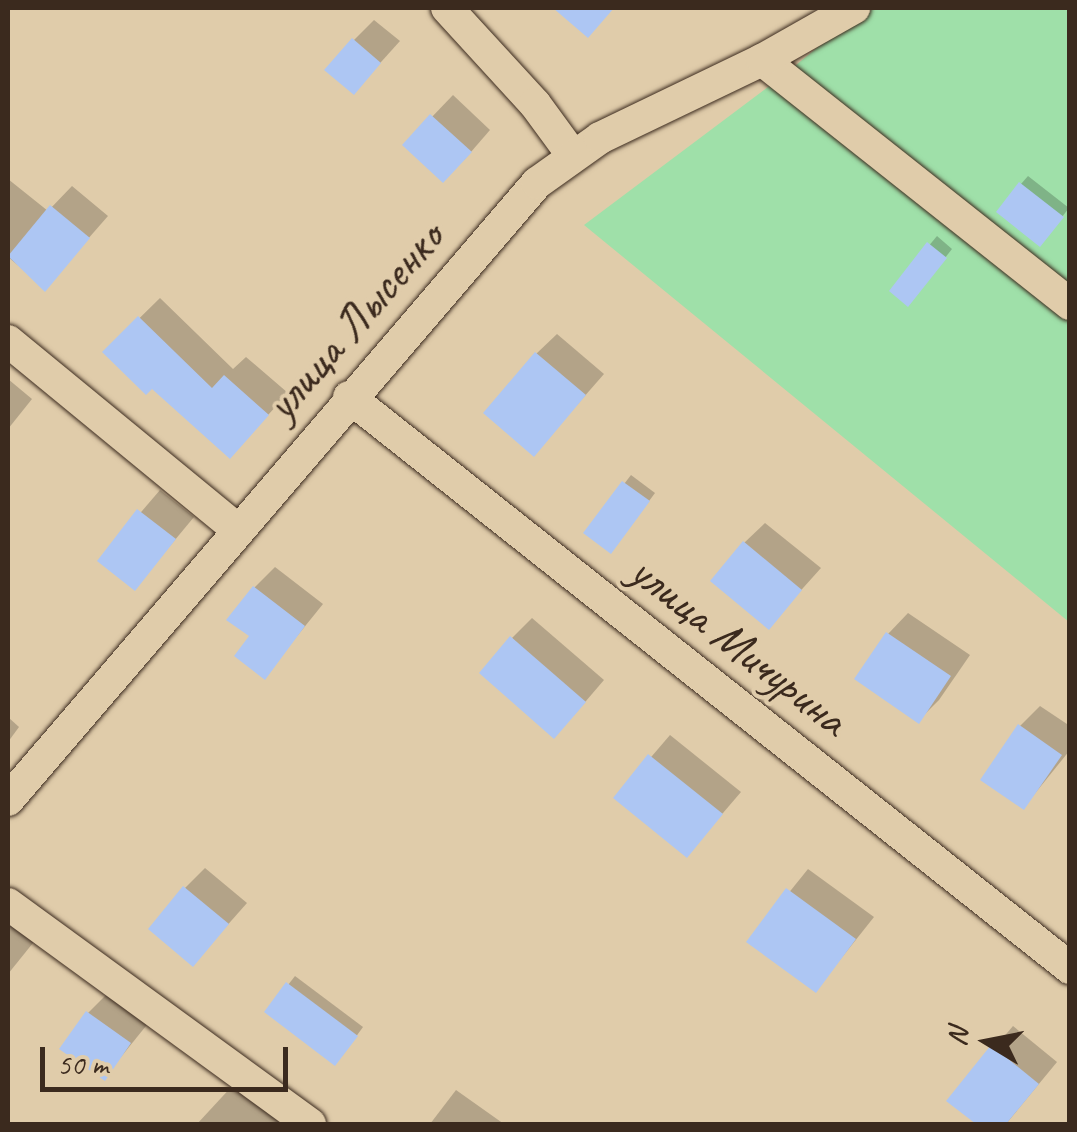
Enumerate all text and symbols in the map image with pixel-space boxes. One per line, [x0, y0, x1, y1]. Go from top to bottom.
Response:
street label: улица Лысенко [252, 210, 456, 432]
street label: улица Мичурина [618, 542, 860, 748]
north arrow [937, 992, 1037, 1092]
text: N [938, 1025, 976, 1048]
scale bar [45, 1027, 292, 1089]
text: 50 m [57, 1045, 108, 1083]

